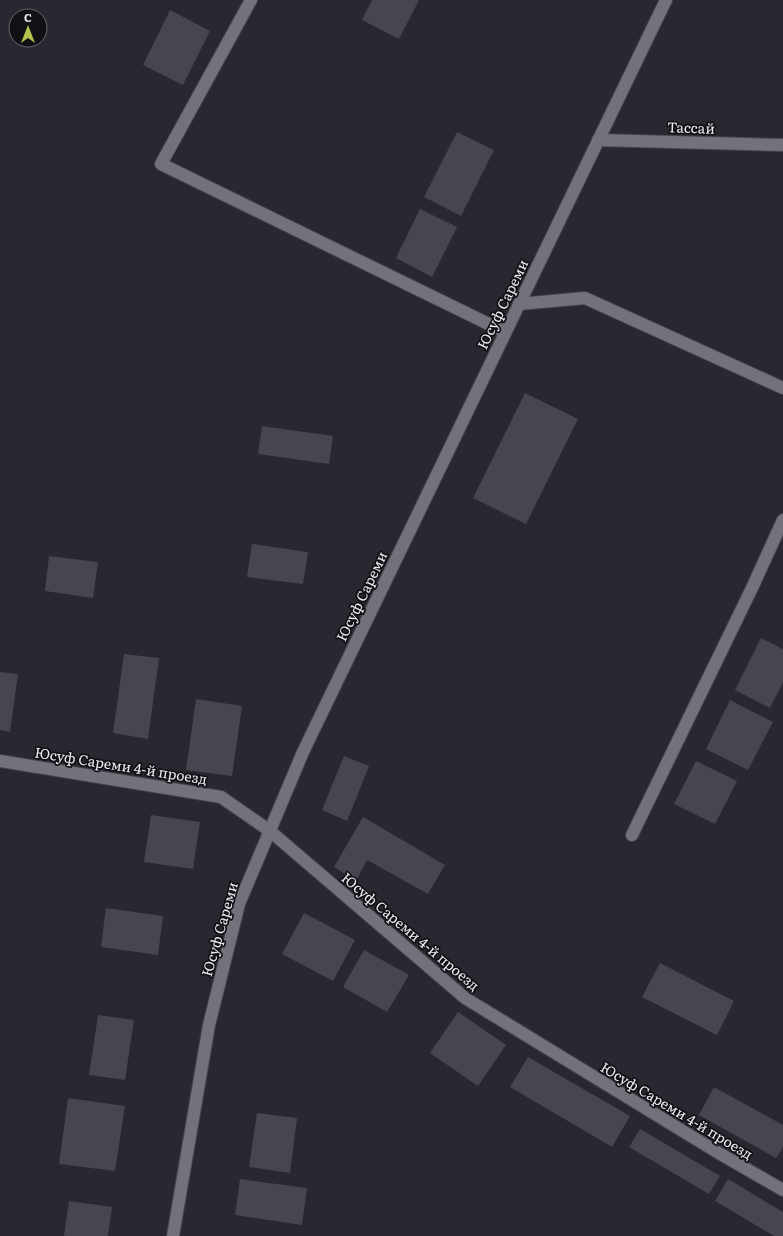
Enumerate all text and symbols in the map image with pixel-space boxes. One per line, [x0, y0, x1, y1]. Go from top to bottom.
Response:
north arrow [8, 8, 48, 48]
text: С [24, 9, 32, 25]
street label: Тассай [667, 116, 715, 138]
street label: Юсуф Сареми [472, 256, 532, 352]
street label: Юсуф Сареми [331, 548, 391, 644]
street label: Юсуф Сареми 4-й проезд [33, 741, 209, 789]
street label: Юсуф Сареми 4-й проезд [338, 867, 484, 995]
street label: Юсуф Сареми [196, 879, 242, 979]
street label: Юсуф Сареми 4-й проезд [597, 1057, 757, 1163]

